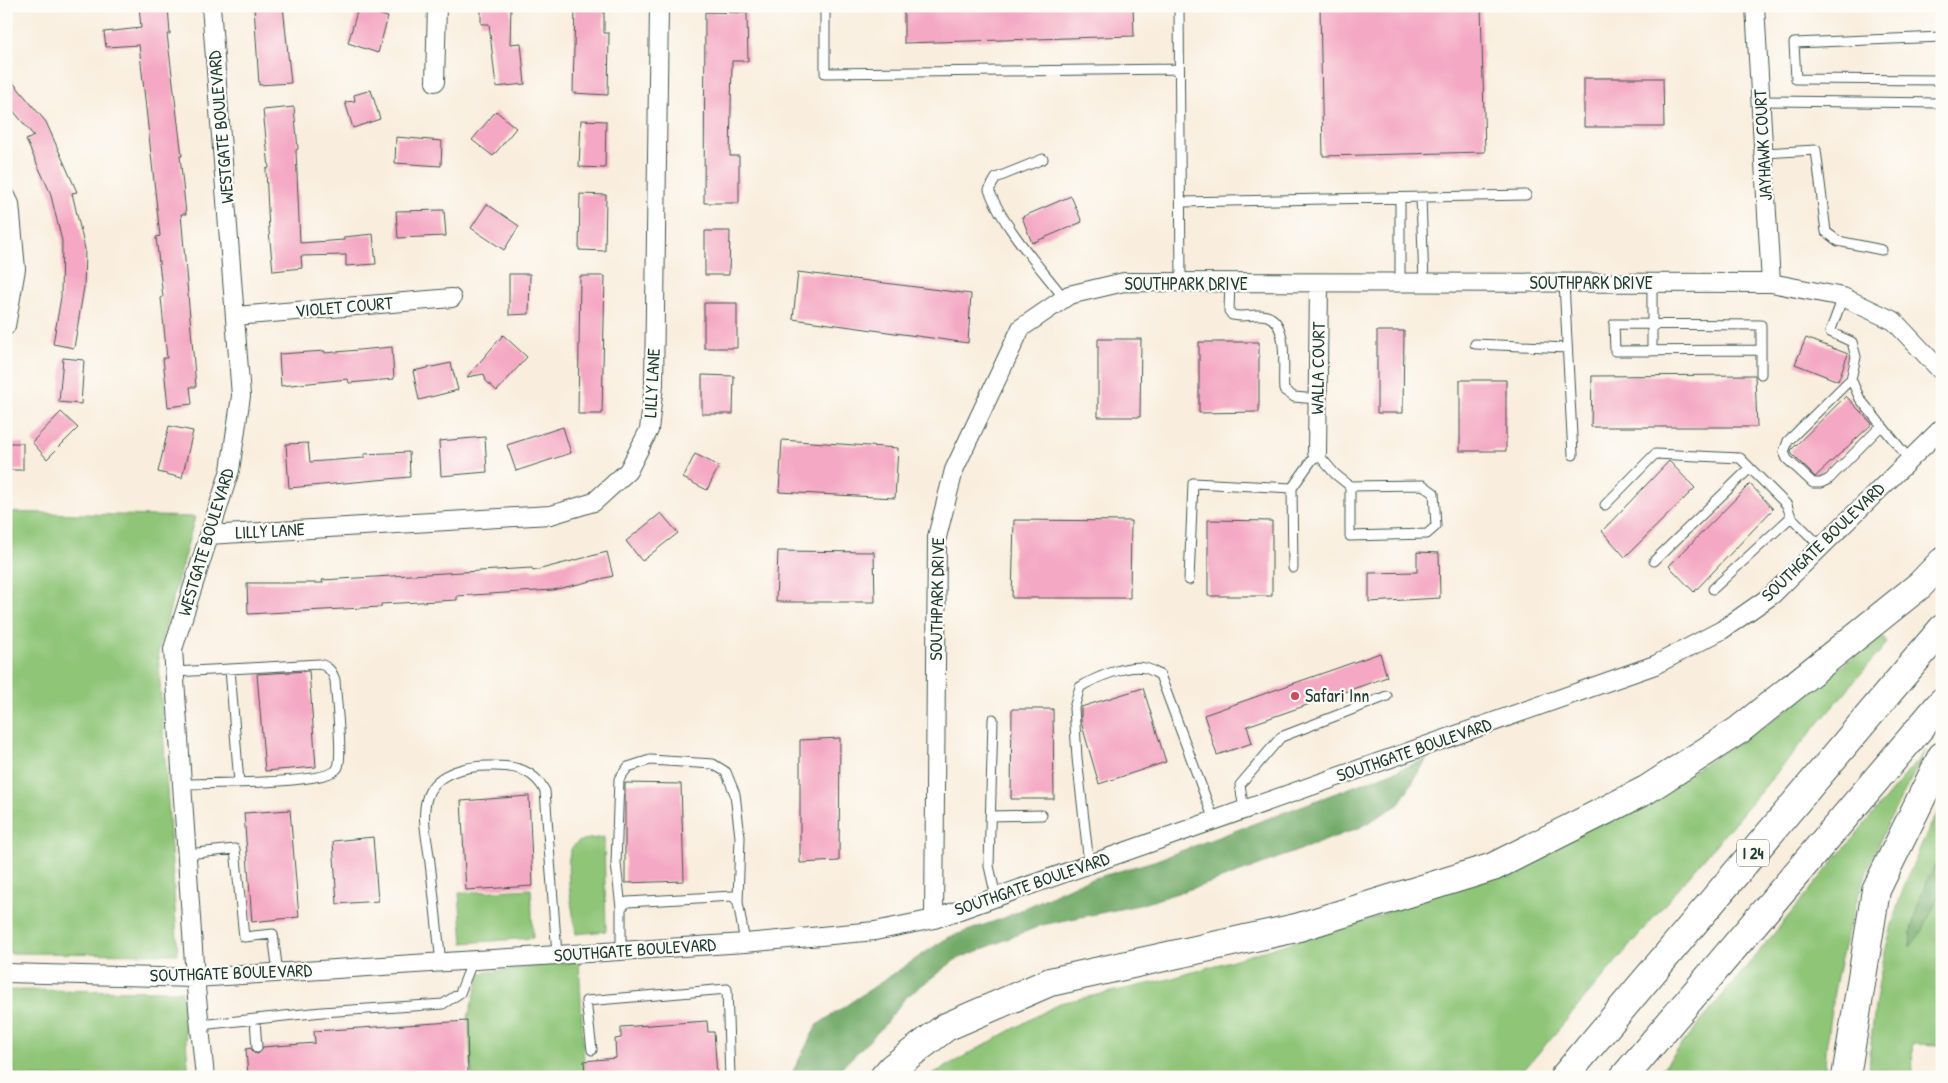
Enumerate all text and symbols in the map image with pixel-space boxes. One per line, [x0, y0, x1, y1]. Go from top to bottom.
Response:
street label: WESTGATE BOULEVARD [201, 49, 240, 204]
street label: JAYHAWK COURT [1747, 88, 1778, 201]
street label: SOUTHPARK DRIVE [1529, 270, 1653, 295]
street label: SOUTHPARK DRIVE [1124, 271, 1248, 296]
street label: VIOLET COURT [294, 290, 394, 323]
street label: WALLA COURT [1304, 321, 1331, 414]
street label: LILLY LANE [637, 348, 666, 418]
street label: WESTGATE BOULEVARD [171, 465, 240, 619]
street label: SOUTHGATE BOULEVARD [1756, 476, 1890, 607]
street label: LILLY LANE [235, 516, 305, 545]
street label: SOUTHPARK DRIVE [923, 537, 950, 661]
place label: Safari Inn [1305, 683, 1369, 708]
marker: Safari Inn [1289, 690, 1301, 702]
street label: SOUTHGATE BOULEVARD [1333, 711, 1495, 788]
road number: I 24 [1737, 840, 1769, 866]
street label: SOUTHGATE BOULEVARD [951, 845, 1113, 922]
street label: SOUTHGATE BOULEVARD [553, 931, 717, 968]
street label: SOUTHGATE BOULEVARD [149, 957, 313, 988]

